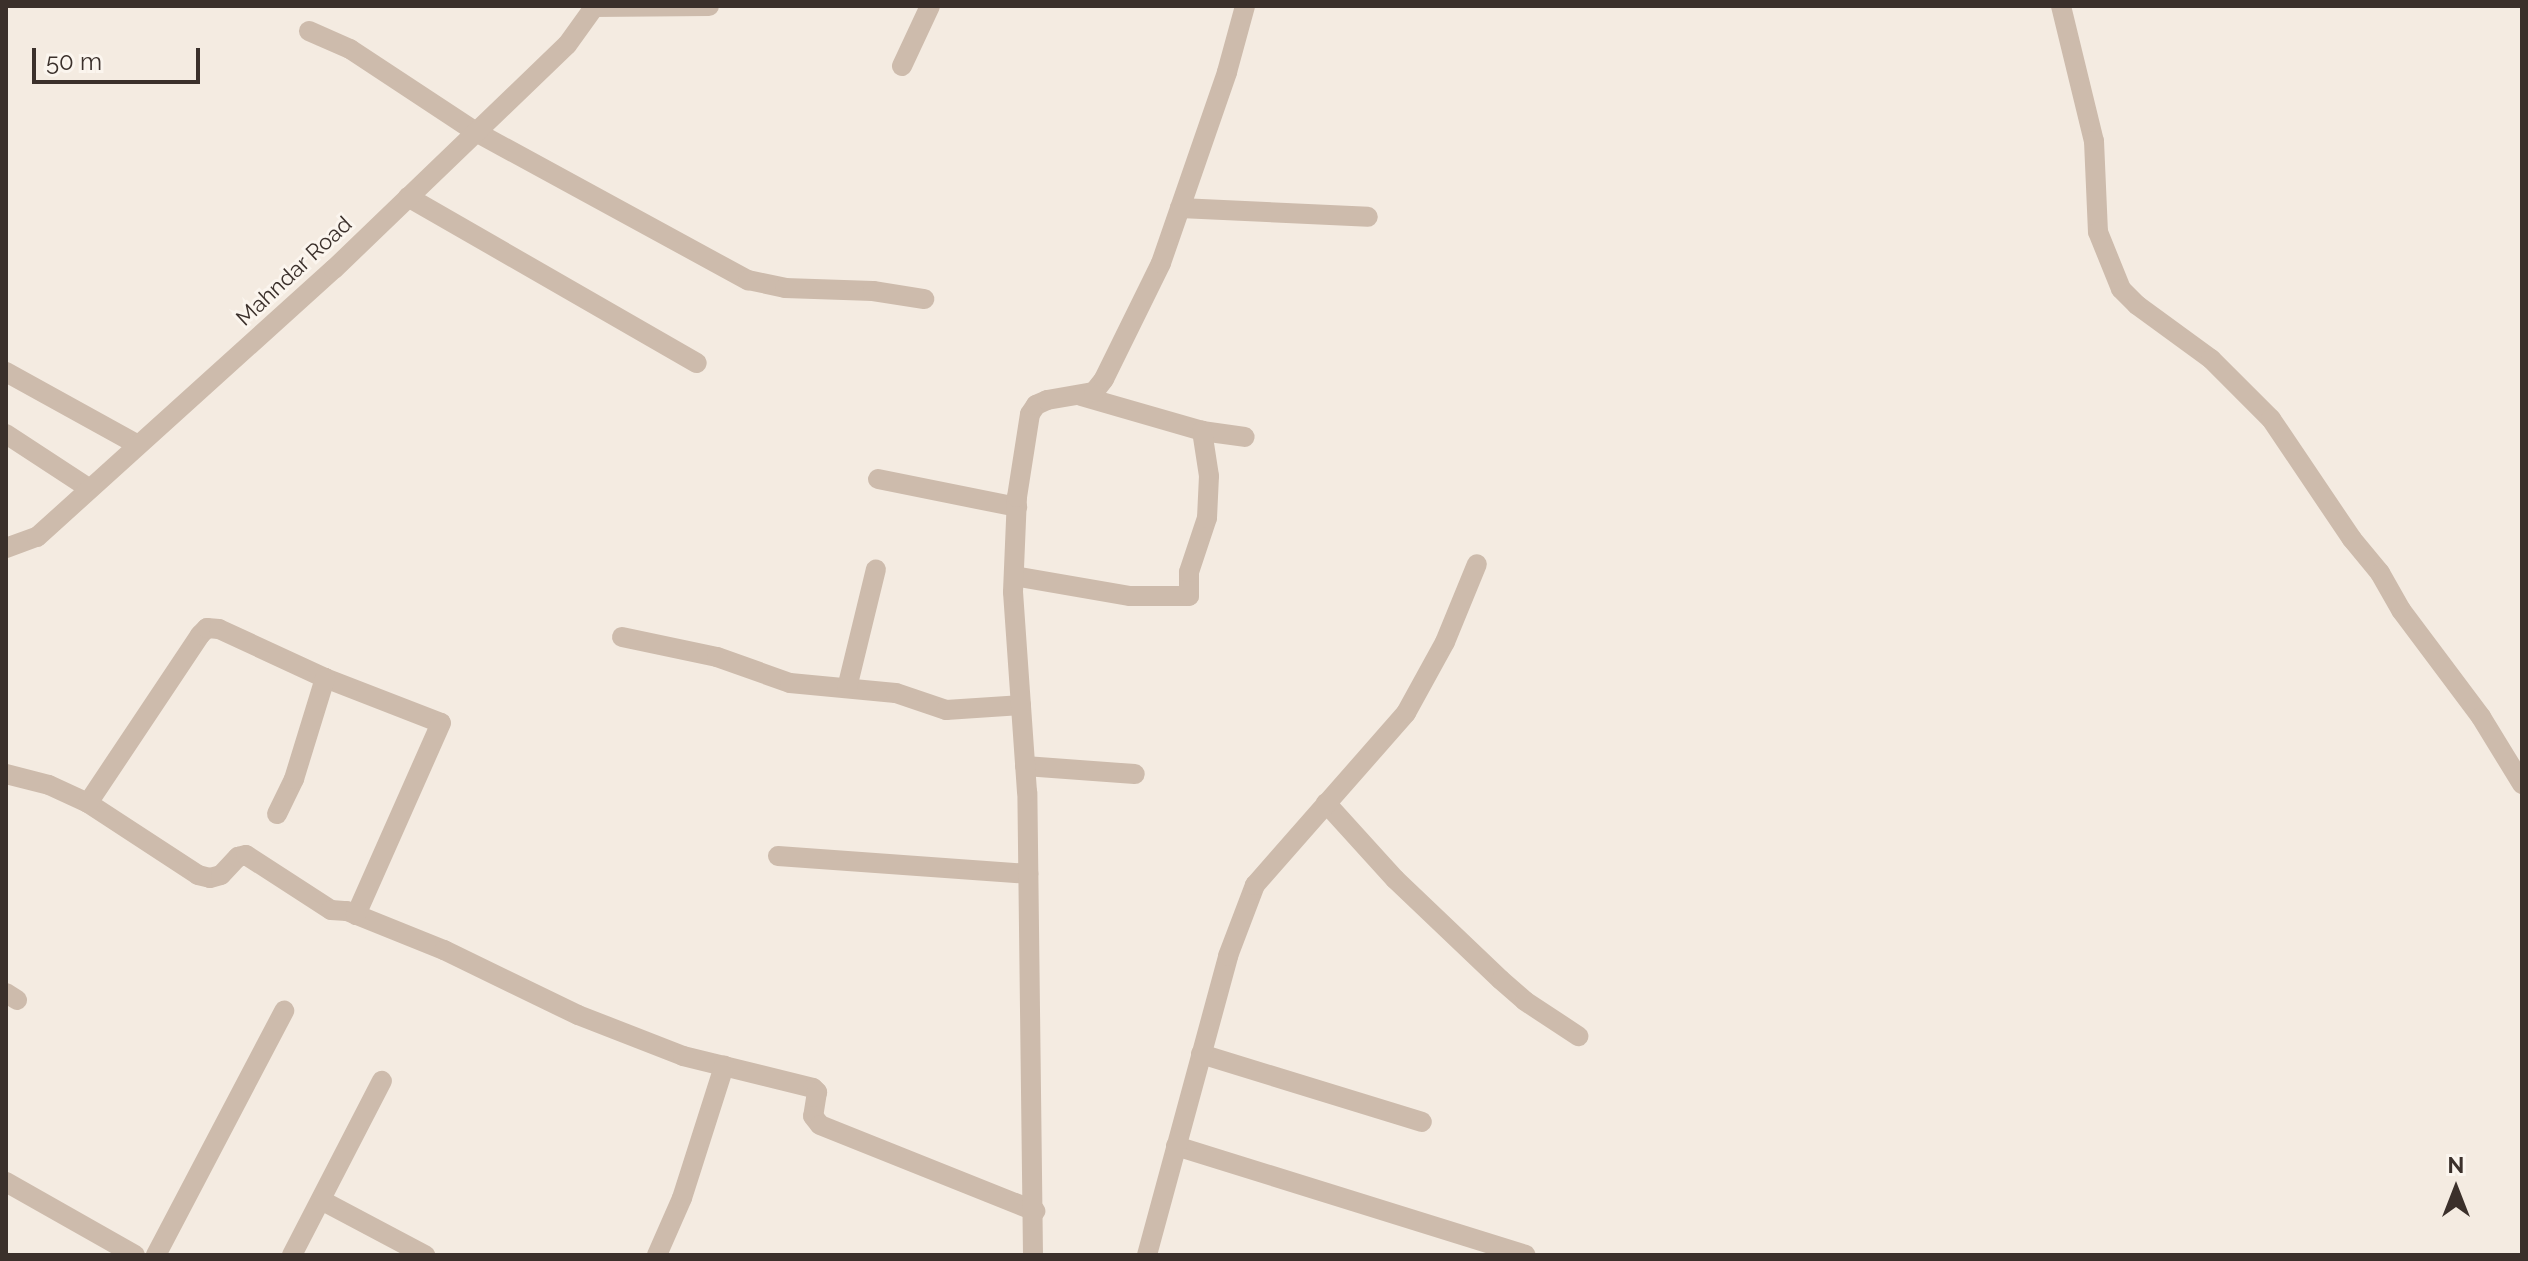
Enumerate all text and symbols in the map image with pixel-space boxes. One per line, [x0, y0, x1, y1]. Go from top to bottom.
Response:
scale bar [36, 32, 204, 82]
text: 50 m [46, 47, 102, 76]
street label: Mahndar Road [231, 211, 357, 331]
north arrow [2416, 1149, 2496, 1229]
text: N [2448, 1152, 2464, 1178]

